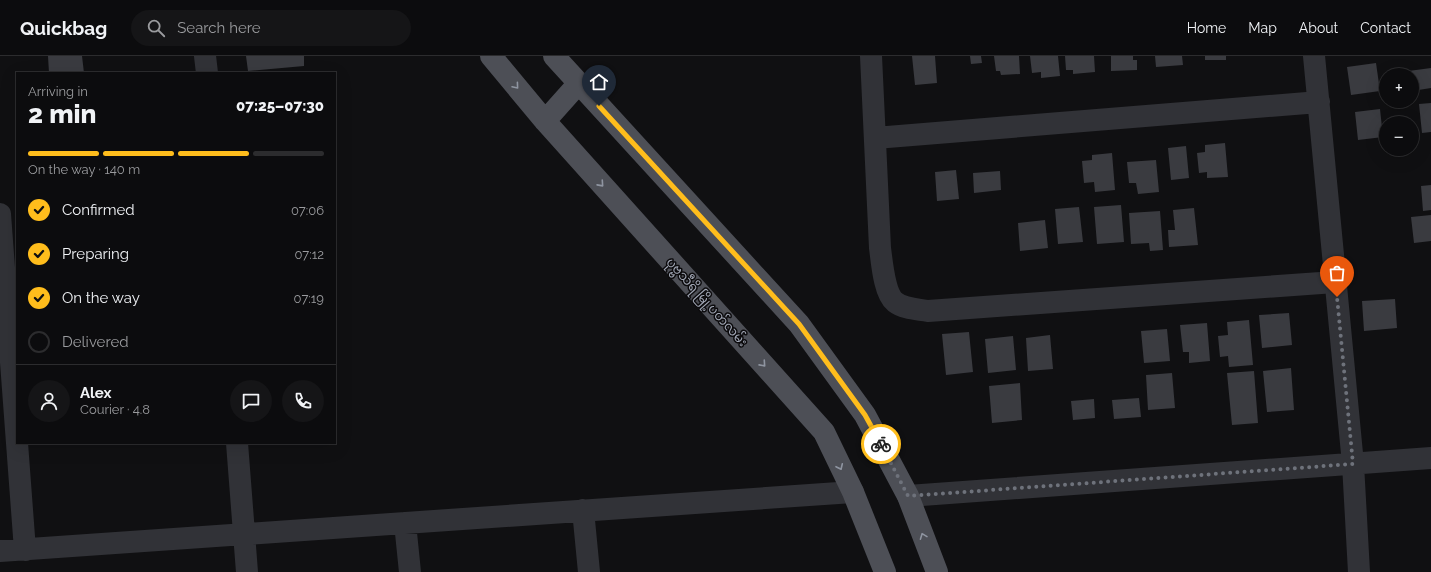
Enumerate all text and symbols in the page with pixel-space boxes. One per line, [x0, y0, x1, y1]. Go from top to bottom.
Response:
search box [131, 10, 411, 46]
text: Quickbag [20, 17, 107, 39]
icon: search [145, 17, 167, 39]
text: Search here [177, 19, 261, 37]
text: Home [1187, 20, 1226, 36]
text: Map [1248, 20, 1277, 36]
text: About [1299, 20, 1338, 36]
text: Contact [1360, 20, 1411, 36]
pin [582, 65, 616, 106]
map controls [1379, 68, 1419, 156]
button: + [1379, 68, 1419, 108]
icon: home [588, 71, 610, 93]
one-way arrow [511, 81, 518, 88]
text: Arriving in [28, 84, 88, 99]
text: 07:25–07:30 [236, 97, 324, 115]
text: 2 min [28, 99, 96, 129]
button: − [1379, 116, 1419, 156]
text: On the way · 140 m [28, 162, 140, 177]
one-way arrow [597, 179, 604, 186]
icon: check [28, 199, 50, 221]
text: Confirmed [62, 201, 135, 219]
text: 07:06 [291, 203, 324, 218]
icon: check [28, 243, 50, 265]
text: Preparing [62, 245, 129, 263]
text: 07:12 [294, 247, 324, 262]
street label: ပုဗ္ဗသီရိ မြို့ပတ်လမ်း [661, 254, 751, 351]
pin [1320, 256, 1354, 297]
icon: bag [1326, 262, 1348, 284]
icon: check [28, 287, 50, 309]
text: On the way [62, 289, 140, 307]
text: 07:19 [294, 291, 324, 306]
text: Delivered [62, 333, 129, 351]
one-way arrow [758, 359, 765, 367]
button: person [28, 380, 70, 422]
button: chat [230, 380, 272, 422]
button: phone [282, 380, 324, 422]
text: Alex [80, 384, 111, 402]
text: Courier · 4.8 [80, 402, 150, 417]
courier [861, 424, 901, 464]
icon: bike [870, 433, 892, 455]
one-way arrow [835, 462, 843, 470]
one-way arrow [919, 532, 927, 539]

